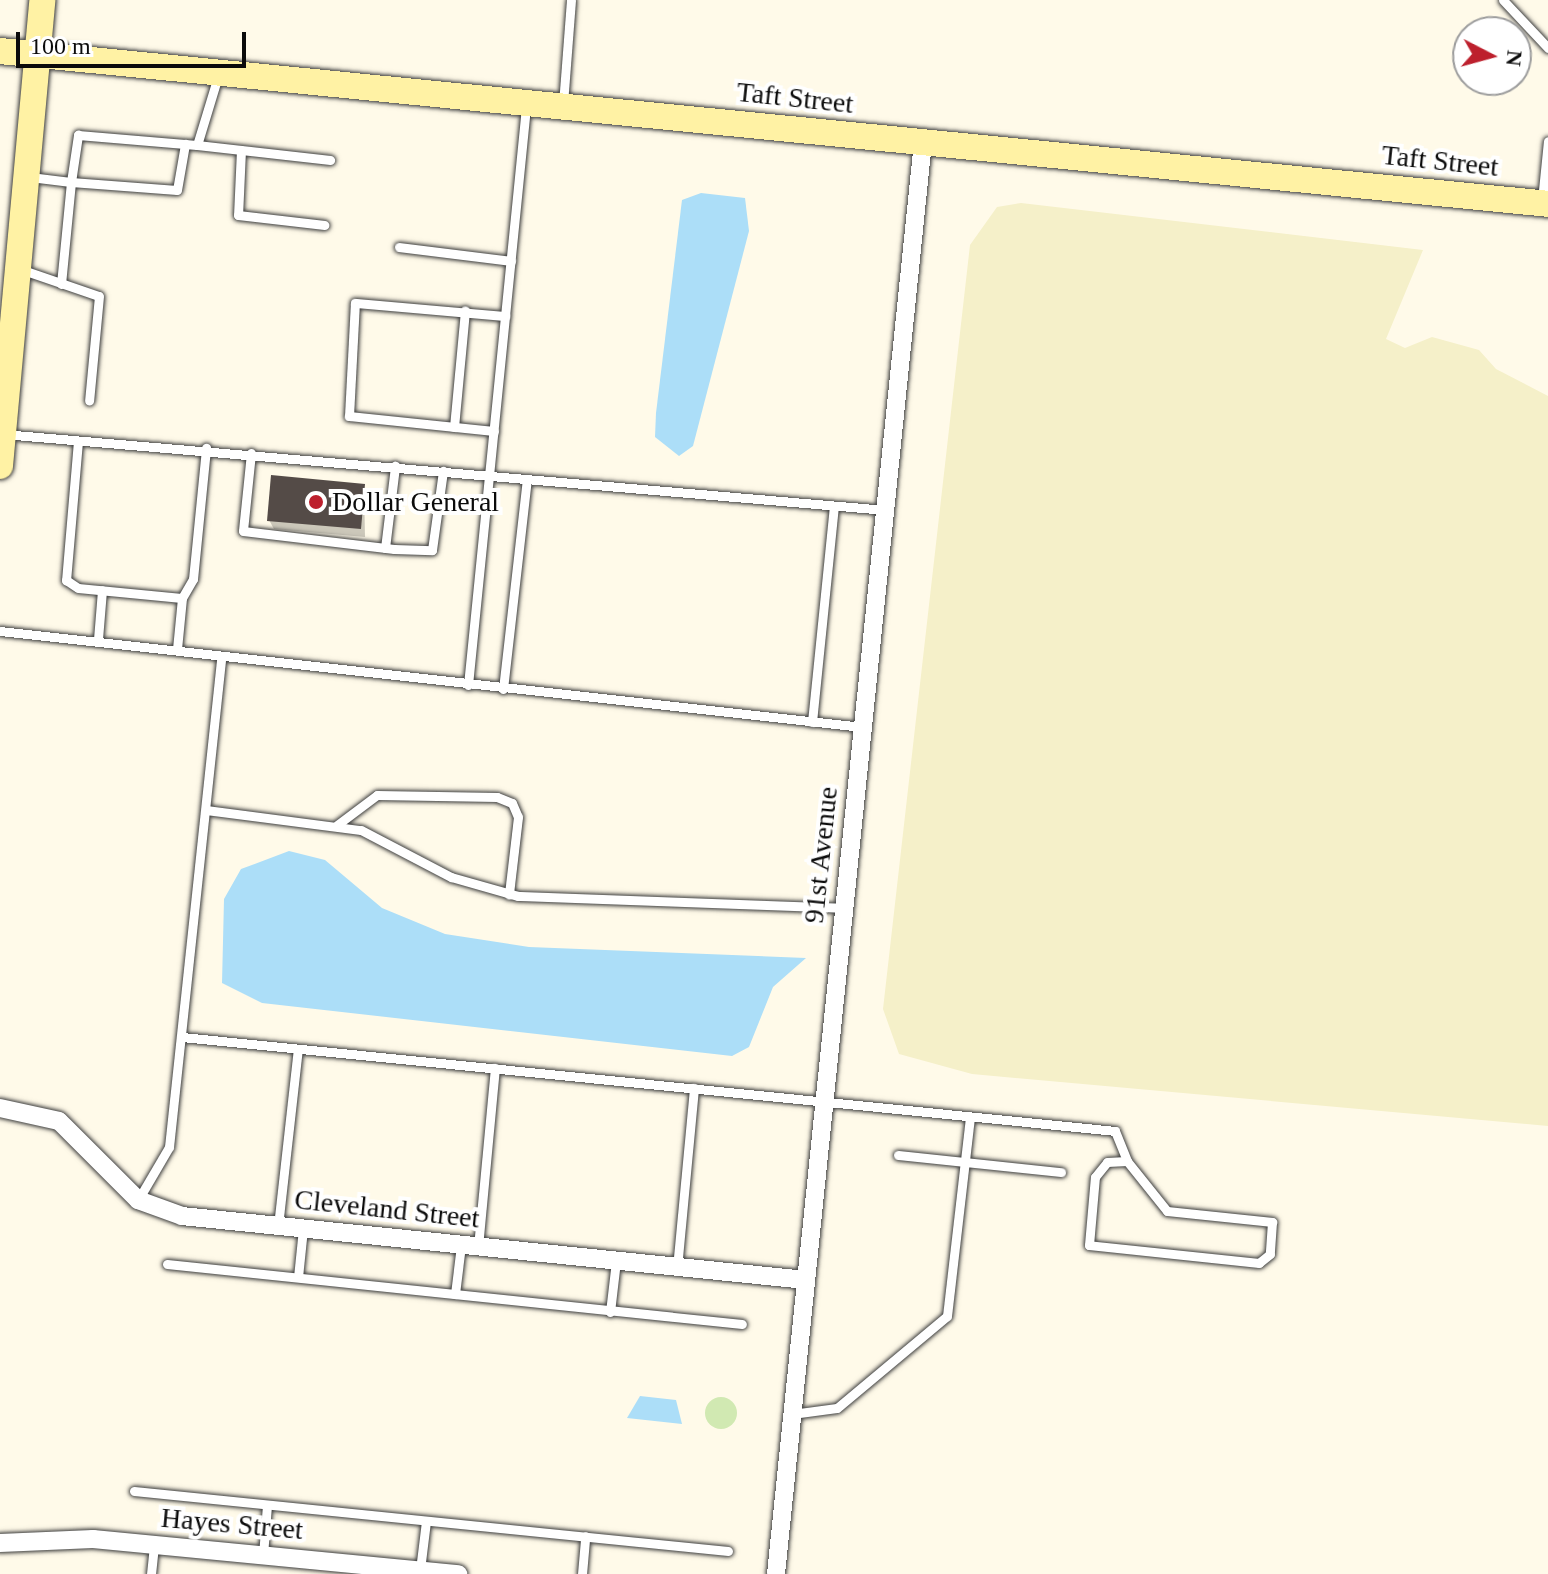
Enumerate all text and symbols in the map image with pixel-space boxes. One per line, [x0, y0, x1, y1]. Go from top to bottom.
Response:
scale bar [20, 16, 250, 66]
north arrow [1452, 16, 1532, 96]
text: 100 m [30, 33, 91, 59]
text: N [1501, 49, 1528, 68]
street label: Taft Street [735, 75, 855, 121]
street label: Taft Street [1380, 138, 1500, 184]
place label: Dollar General [332, 485, 499, 519]
marker: Dollar General [307, 493, 325, 511]
street label: 91st Avenue [797, 784, 845, 926]
street label: Cleveland Street [293, 1183, 481, 1235]
street label: Hayes Street [160, 1501, 304, 1547]

